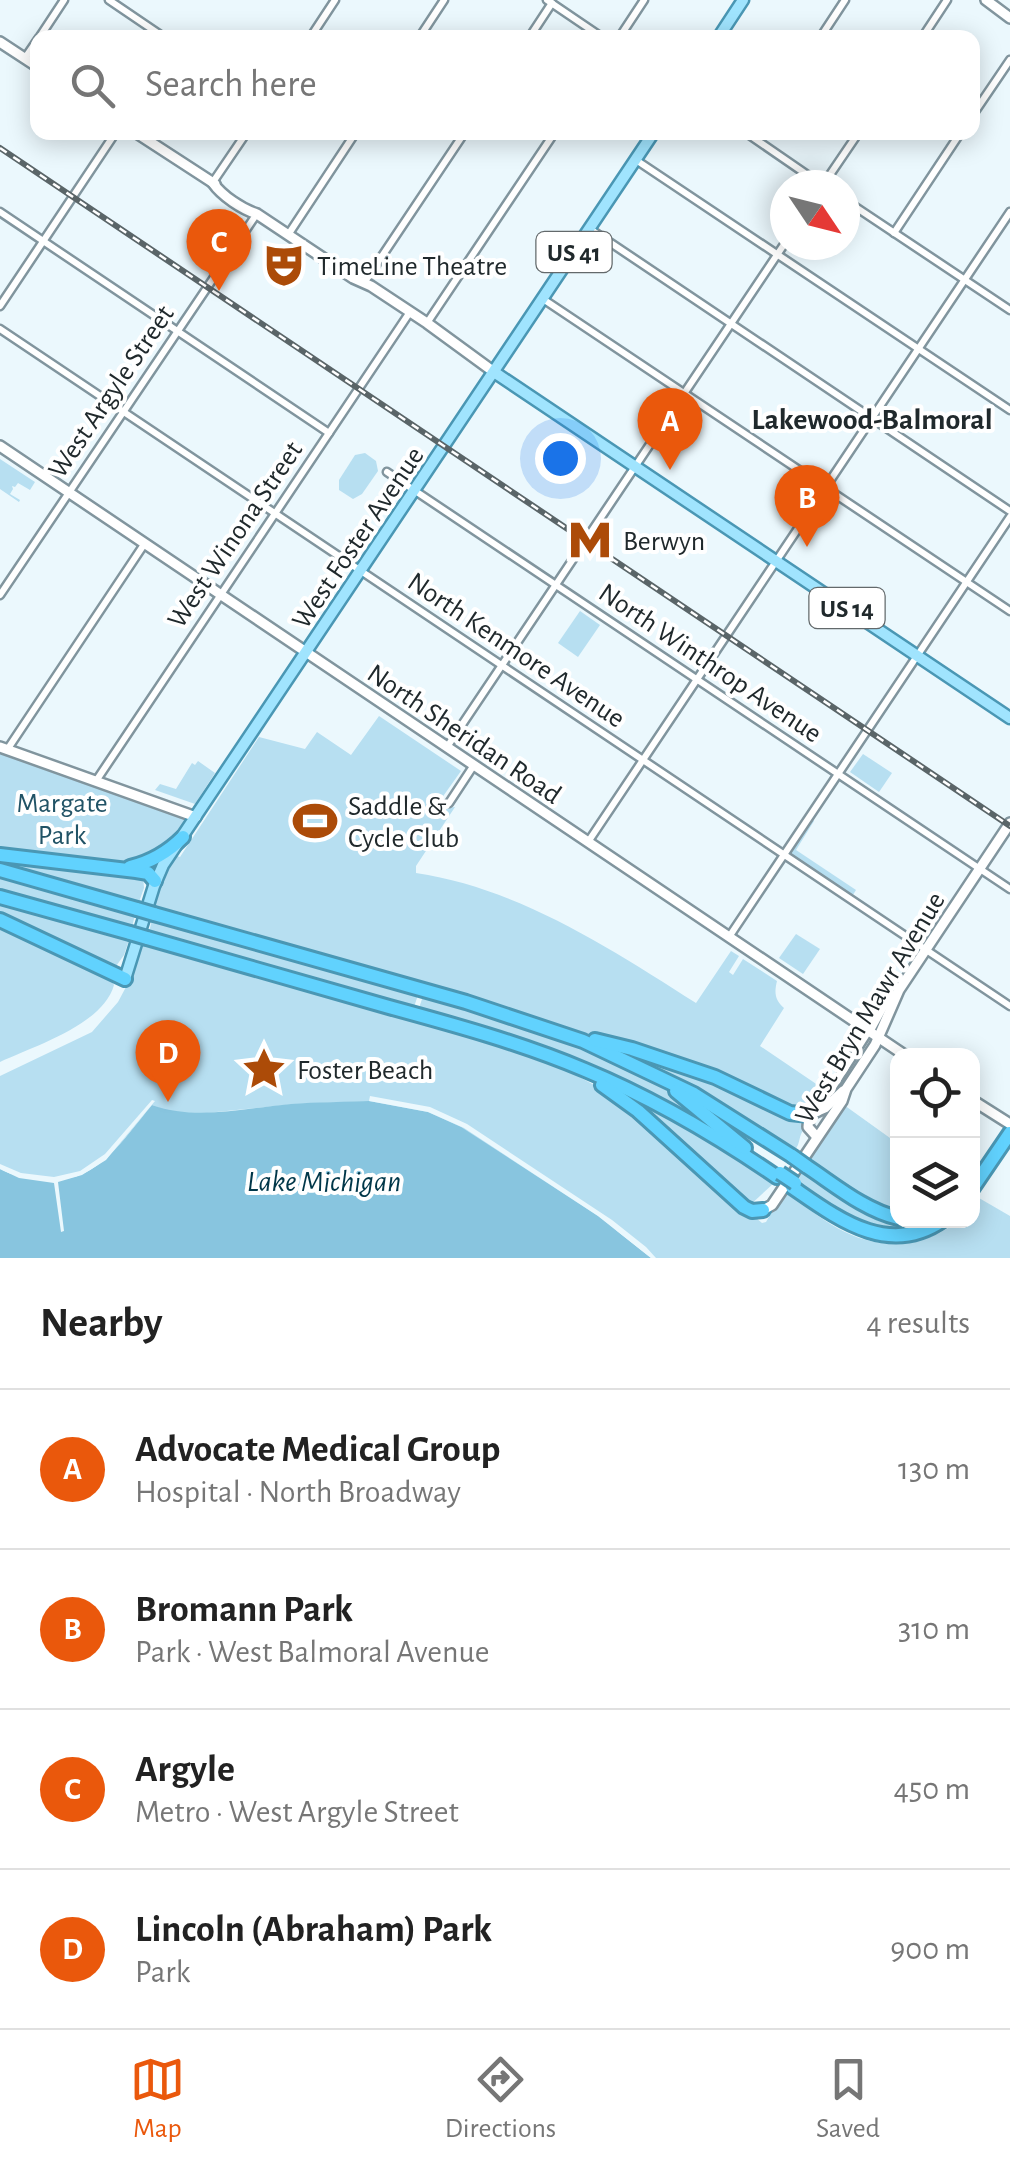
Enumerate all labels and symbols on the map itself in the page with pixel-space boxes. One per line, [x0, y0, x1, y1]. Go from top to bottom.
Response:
north arrow [770, 170, 860, 260]
pin: C [186, 208, 252, 291]
road number: US 41 [536, 232, 612, 272]
theatre icon: TimeLine Theatre [260, 241, 308, 289]
place label: TimeLine Theatre [317, 253, 507, 281]
street label: West Argyle Street [44, 301, 180, 483]
pin: A [638, 388, 702, 470]
district label: Lakewood-Balmoral [751, 405, 993, 435]
your location [535, 433, 586, 484]
street label: West Winona Street [163, 437, 308, 633]
street label: West Foster Avenue [288, 442, 430, 634]
pin: B [774, 464, 840, 547]
metro station icon: Berwyn [566, 516, 614, 564]
place label: Berwyn [623, 528, 705, 556]
street label: North Kenmore Avenue [402, 568, 629, 734]
street label: North Winthrop Avenue [593, 579, 826, 748]
road number: US 14 [810, 588, 884, 628]
street label: North Sheridan Road [362, 659, 566, 810]
park label: Margate Park [16, 790, 108, 850]
place label: Saddle & Cycle Club [348, 793, 459, 853]
sports icon: Saddle & Cycle Club [291, 797, 339, 845]
street label: West Bryn Mawr Avenue [791, 888, 951, 1129]
pin: D [136, 1020, 200, 1102]
place icon: Foster Beach [240, 1045, 288, 1093]
place label: Foster Beach [297, 1057, 433, 1085]
water label: Lake Michigan [247, 1167, 401, 1197]

